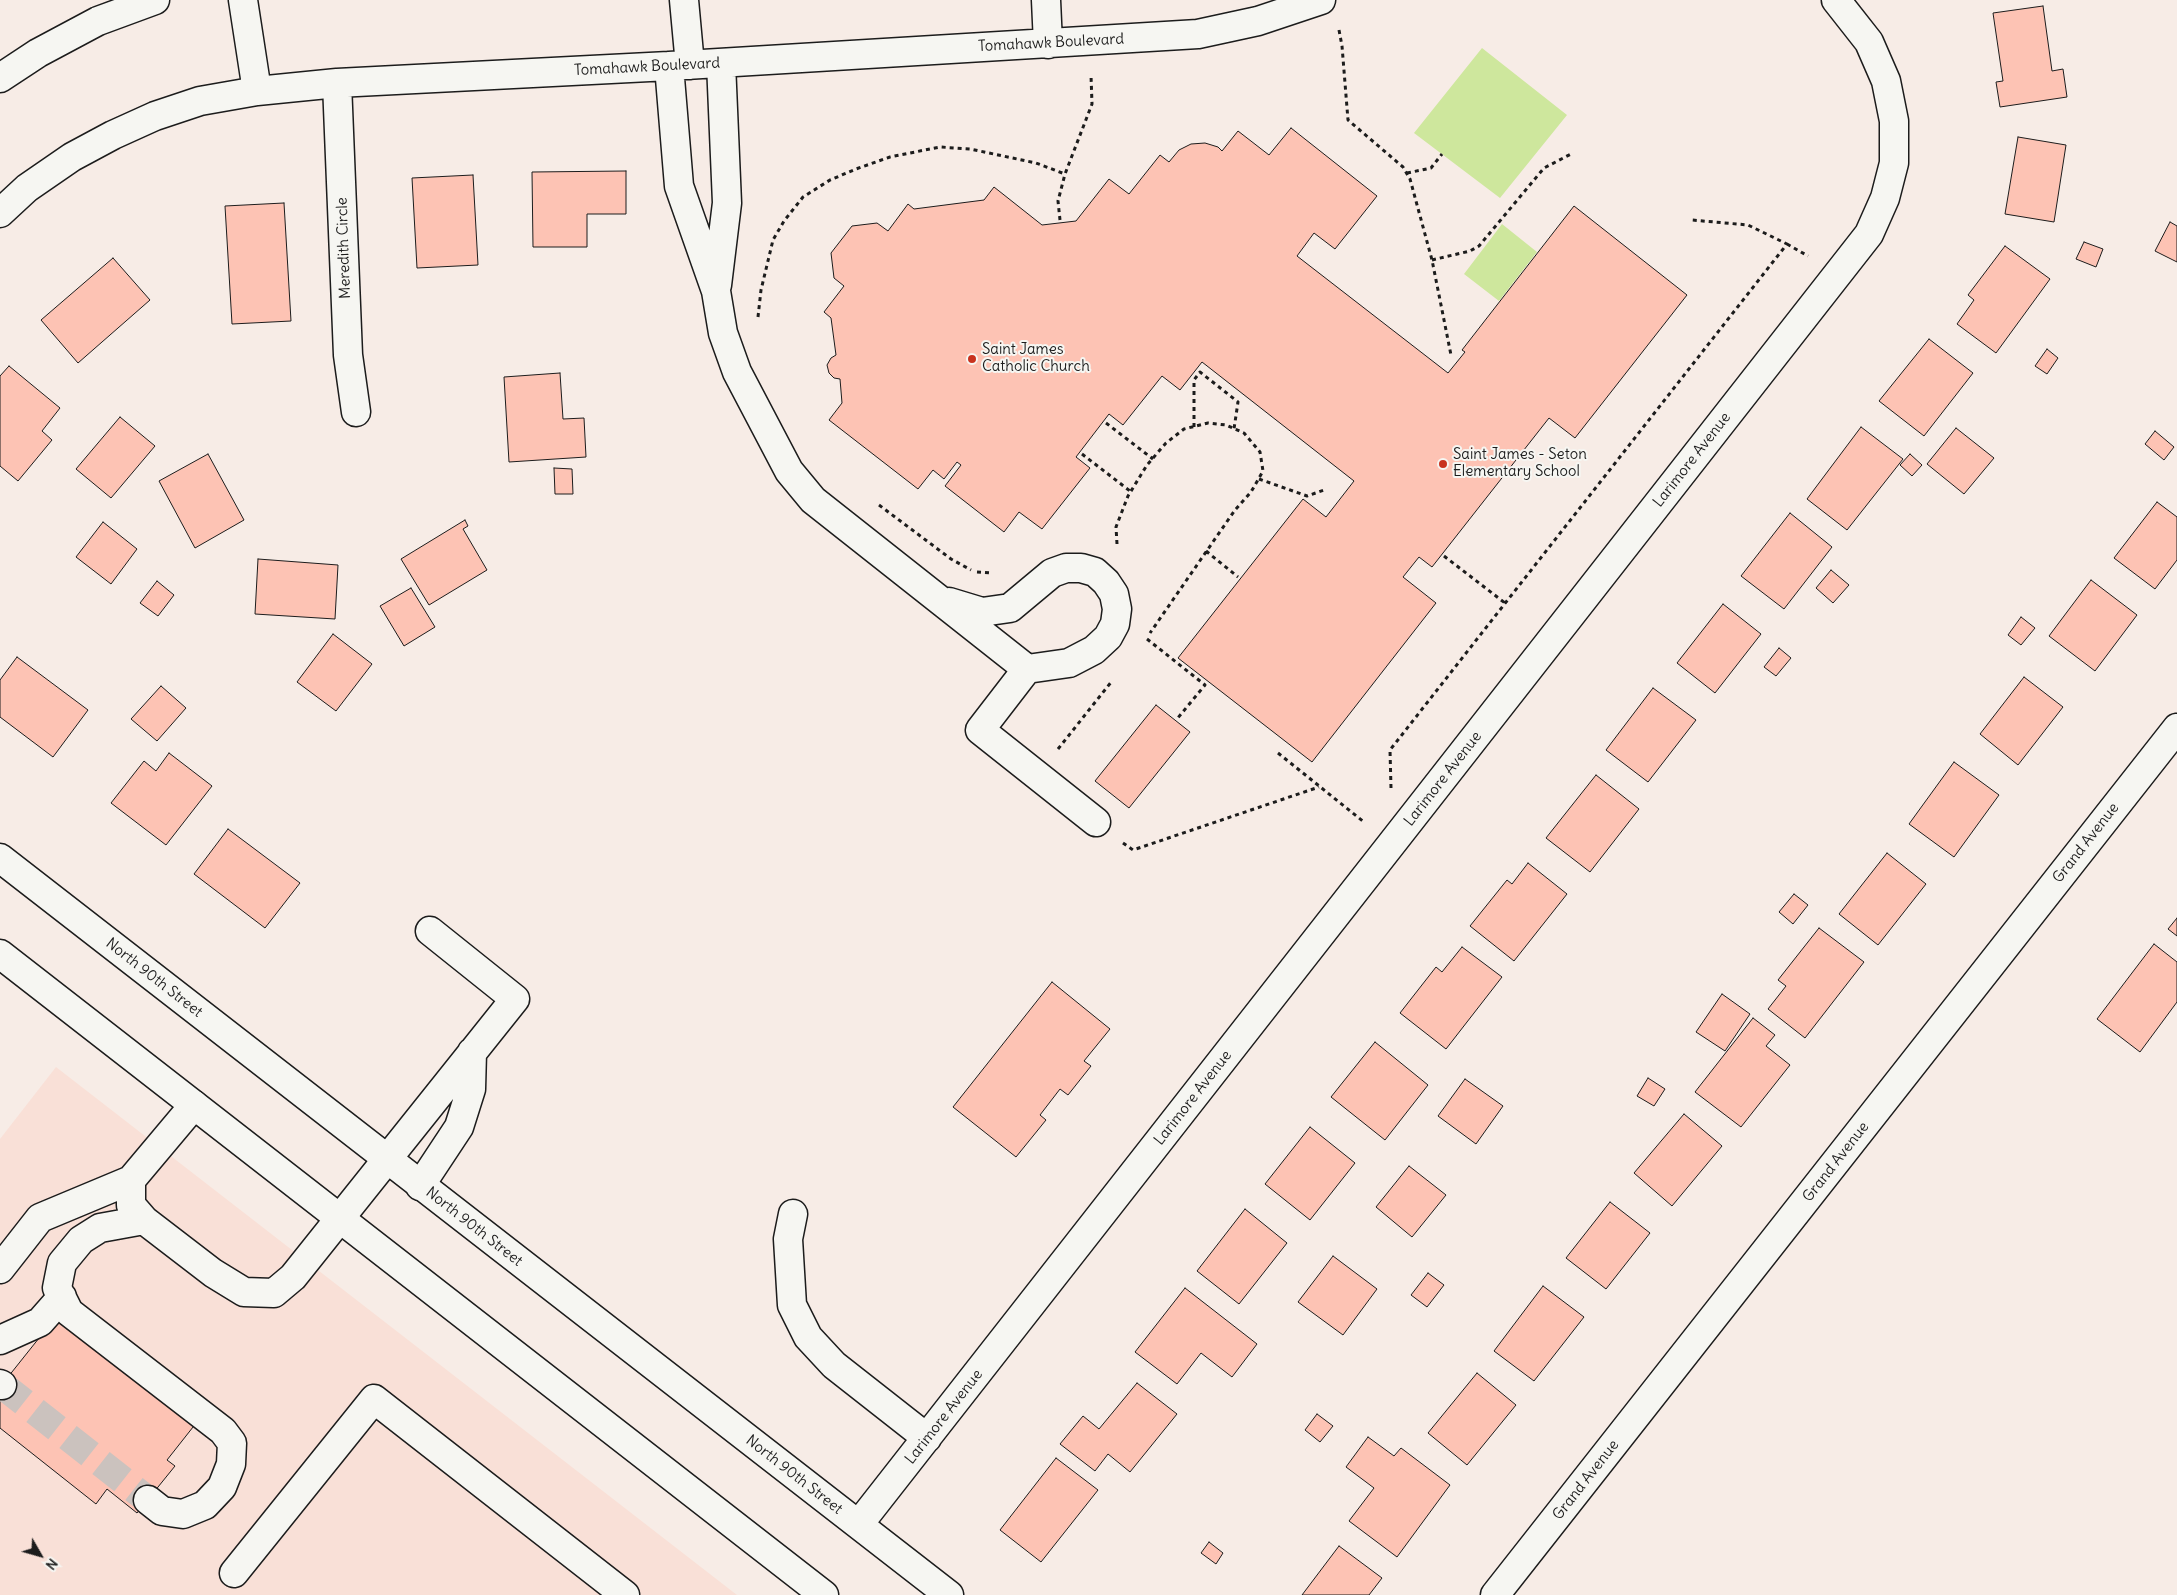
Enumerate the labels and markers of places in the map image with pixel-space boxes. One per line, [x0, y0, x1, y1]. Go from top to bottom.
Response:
place label: Saint James Catholic Church [982, 341, 1090, 376]
marker: Saint James Catholic Church [966, 353, 978, 365]
place label: Saint James - Seton Elementary School [1453, 446, 1587, 481]
marker: Saint James - Seton Elementary School [1437, 458, 1449, 470]

